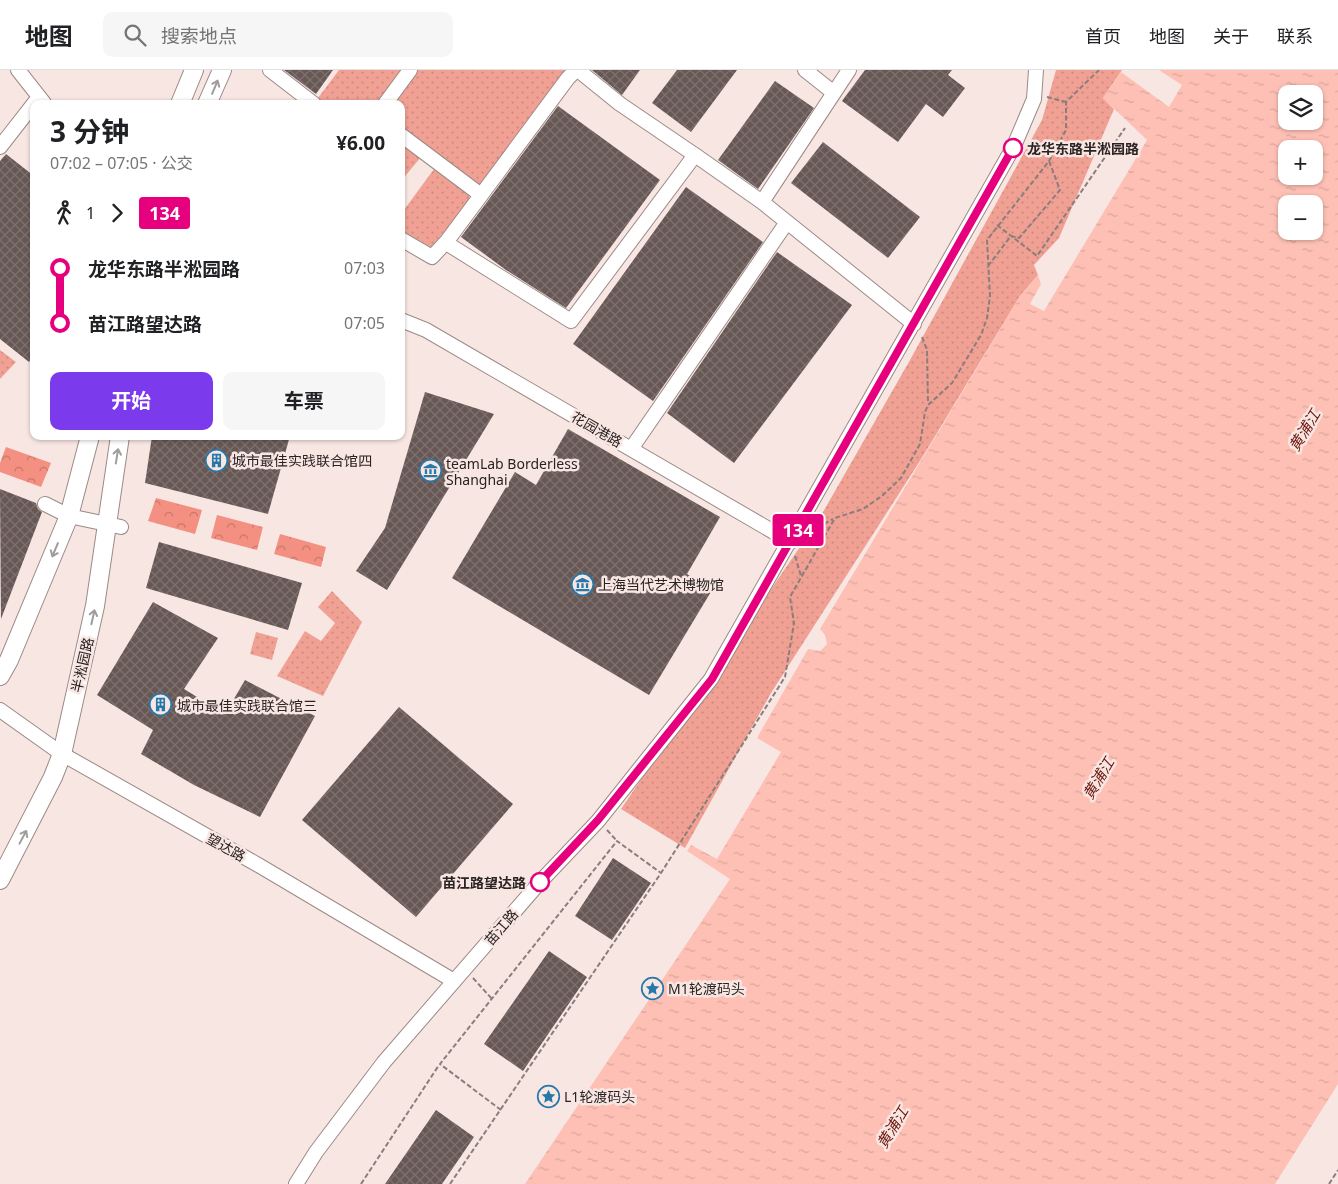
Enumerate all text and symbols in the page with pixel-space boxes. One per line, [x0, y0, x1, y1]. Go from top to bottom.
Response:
search box [103, 12, 453, 57]
text: 地图 [25, 19, 73, 52]
icon: search [121, 21, 149, 49]
text: 搜索地点 [161, 23, 237, 49]
text: 首页 [1085, 24, 1121, 48]
text: 地图 [1149, 24, 1185, 48]
text: 关于 [1213, 24, 1249, 48]
text: 联系 [1277, 24, 1313, 48]
one-way arrow [210, 80, 220, 95]
map controls [1278, 85, 1323, 240]
button: layers [1278, 85, 1323, 130]
text: 3 分钟 [50, 112, 129, 150]
text: ¥6.00 [336, 130, 385, 156]
marker: 龙华东路半淞园路 [1003, 138, 1023, 158]
place label: 龙华东路半淞园路 [1027, 139, 1139, 158]
button: + [1278, 140, 1323, 185]
text: 07:02 – 07:05 · 公交 [50, 152, 193, 174]
button: − [1278, 195, 1323, 240]
icon: walk [50, 199, 78, 227]
icon: forward [103, 199, 131, 227]
text: 134 [149, 201, 180, 225]
text: 1 [86, 202, 95, 224]
text: 龙华东路半淞园路 [88, 256, 240, 282]
text: 07:03 [344, 257, 385, 279]
text: 苗江路望达路 [88, 311, 202, 337]
text: 07:05 [344, 312, 385, 334]
button: 开始 [50, 372, 213, 430]
button: 车票 [223, 372, 385, 430]
water label: 黄浦江 [1284, 404, 1325, 454]
street label: 花园港路 [568, 407, 626, 451]
one-way arrow [112, 448, 122, 464]
building icon: 城市最佳实践联合馆四 [204, 448, 228, 472]
place label: 城市最佳实践联合馆四 [232, 451, 372, 470]
place label: teamLab Borderless Shanghai [446, 454, 578, 489]
museum icon: teamLab Borderless Shanghai [418, 459, 442, 483]
line badge: 134 [769, 514, 827, 546]
text: 134 [783, 518, 813, 542]
one-way arrow [50, 542, 59, 557]
museum icon: 上海当代艺术博物馆 [570, 572, 594, 596]
place label: 上海当代艺术博物馆 [598, 575, 724, 594]
one-way arrow [89, 609, 98, 625]
street label: 半淞园路 [66, 636, 98, 694]
building icon: 城市最佳实践联合馆三 [149, 693, 173, 717]
place label: 城市最佳实践联合馆三 [177, 696, 317, 715]
water label: 黄浦江 [1078, 752, 1119, 802]
one-way arrow [18, 829, 28, 844]
street label: 望达路 [203, 829, 249, 865]
marker: 苗江路望达路 [530, 872, 550, 892]
place label: 苗江路望达路 [442, 873, 526, 892]
street label: 苗江路 [480, 905, 522, 949]
place icon: M1轮渡码头 [640, 976, 664, 1000]
place label: M1轮渡码头 [668, 979, 745, 998]
place icon: L1轮渡码头 [536, 1084, 560, 1108]
place label: L1轮渡码头 [564, 1087, 635, 1106]
water label: 黄浦江 [872, 1101, 913, 1151]

